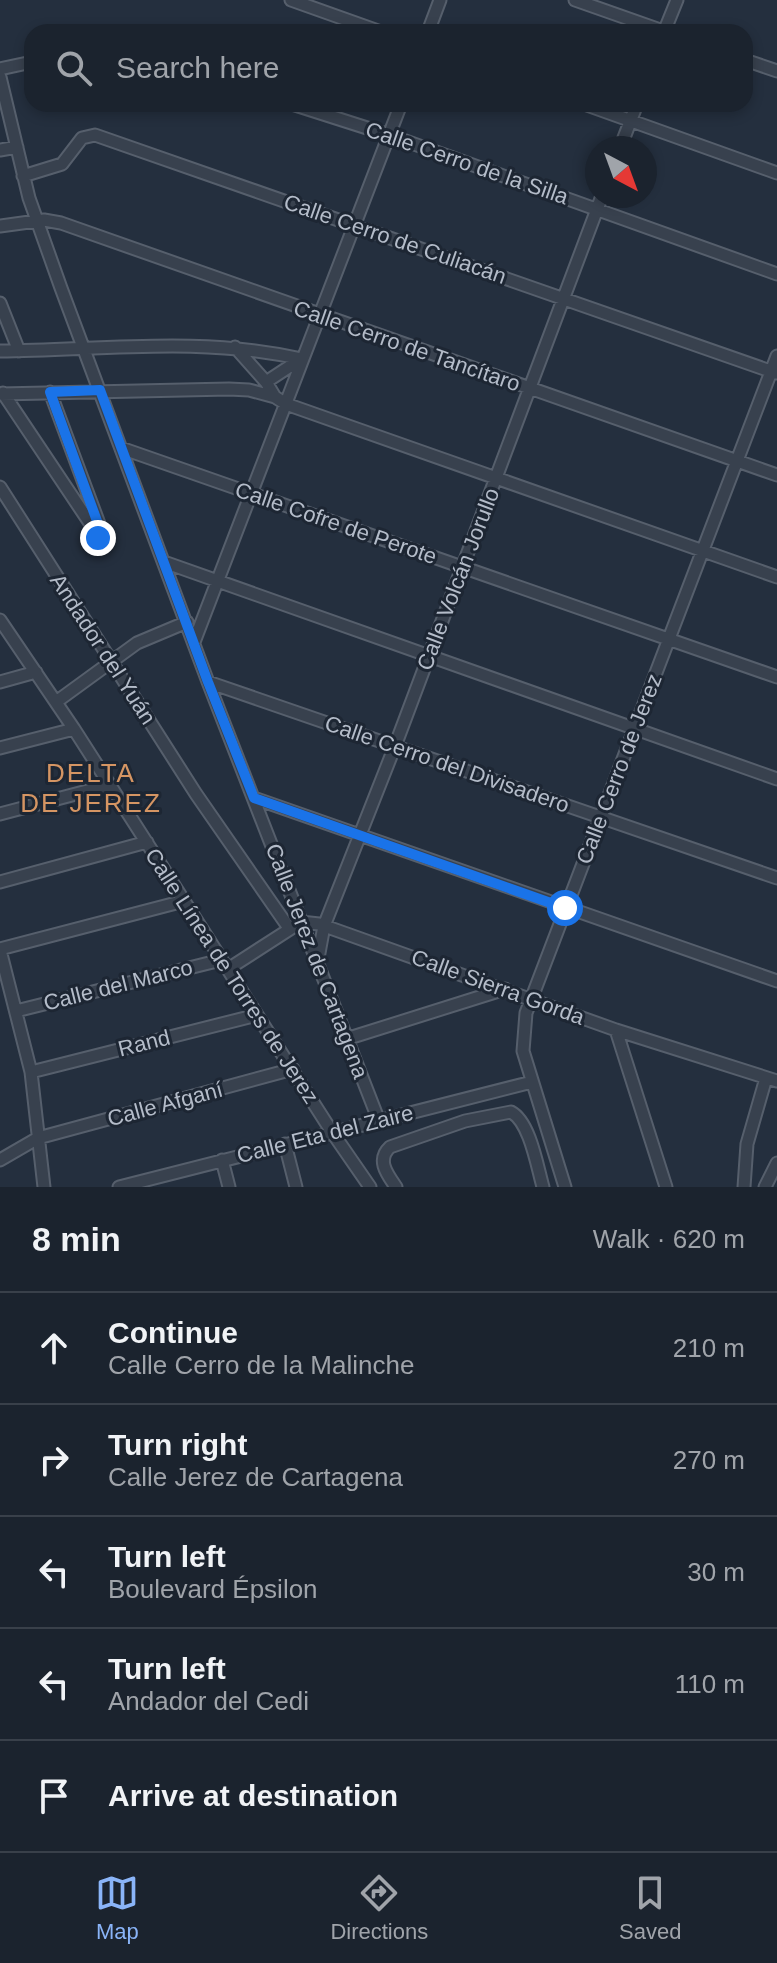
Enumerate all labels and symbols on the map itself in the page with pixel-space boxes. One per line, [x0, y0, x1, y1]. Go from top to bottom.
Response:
street label: Calle Cerro de la Silla [362, 117, 572, 210]
north arrow [585, 136, 657, 208]
street label: Calle Cerro de Culiacán [281, 189, 509, 289]
street label: Calle Cerro de Tancítaro [290, 295, 524, 397]
street label: Calle Cofre de Perote [232, 477, 440, 569]
street label: Calle Volcán Jorullo [412, 484, 504, 674]
route end [80, 520, 116, 556]
street label: Andador del Yuán [45, 569, 161, 729]
street label: Calle Cerro de Jerez [571, 670, 667, 868]
street label: Calle Cerro del Divisadero [322, 710, 572, 818]
district label: DELTA DE JEREZ [20, 758, 162, 818]
street label: Calle Jerez de Cartagena [261, 840, 374, 1083]
street label: Calle Línea de Torres de Jerez [140, 844, 324, 1108]
route start [547, 890, 583, 926]
street label: Calle Sierra Gorda [408, 944, 589, 1030]
street label: Calle del Marco [41, 954, 195, 1016]
street label: Rand [115, 1025, 173, 1061]
street label: Calle Afganí [104, 1077, 226, 1131]
street label: Calle Eta del Zaire [234, 1100, 416, 1168]

